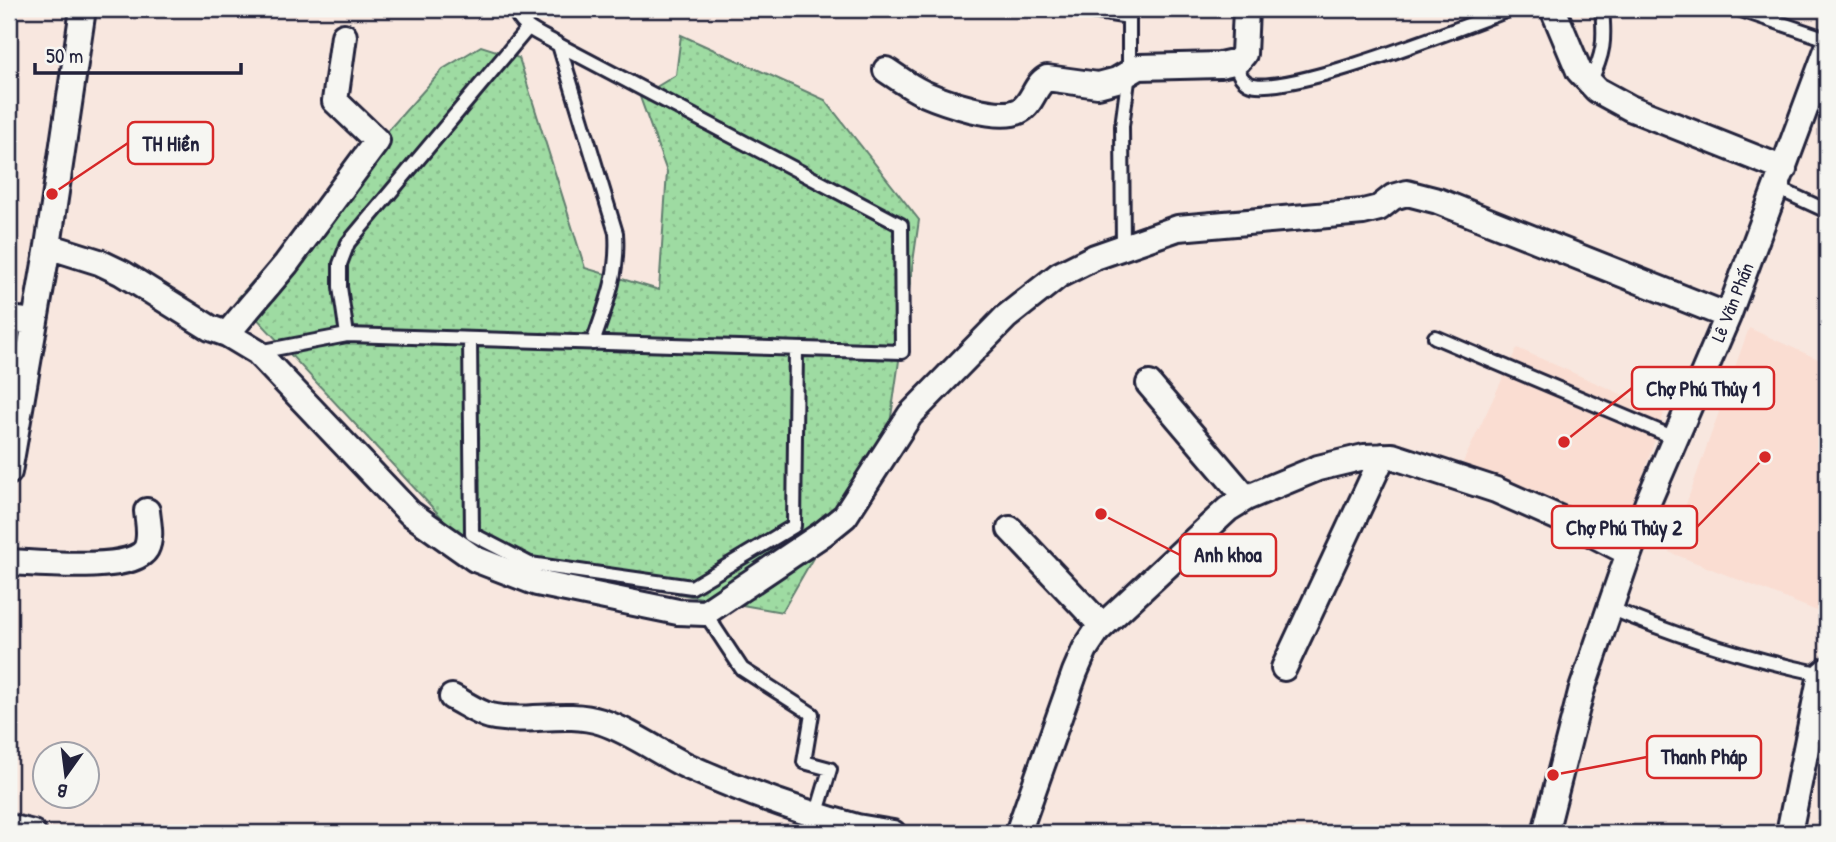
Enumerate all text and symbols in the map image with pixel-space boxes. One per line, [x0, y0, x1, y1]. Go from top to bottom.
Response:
scale bar [35, 32, 242, 76]
text: 50 m [46, 41, 83, 70]
callout: TH Hiền [128, 122, 213, 164]
text: TH Hiền [142, 129, 199, 158]
street label: Lê Văn Phấn [1704, 259, 1760, 345]
callout: Chợ Phú Thủy 1 [1632, 367, 1774, 409]
text: Chợ Phú Thủy 1 [1646, 374, 1760, 404]
callout: Chợ Phú Thủy 2 [1552, 506, 1697, 548]
text: Chợ Phú Thủy 2 [1566, 513, 1682, 543]
callout: Anh khoa [1180, 534, 1276, 576]
text: Anh khoa [1194, 540, 1263, 569]
callout: Thanh Pháp [1647, 736, 1761, 778]
north arrow [32, 740, 102, 810]
text: Thanh Pháp [1660, 742, 1748, 772]
text: B [54, 778, 70, 805]

